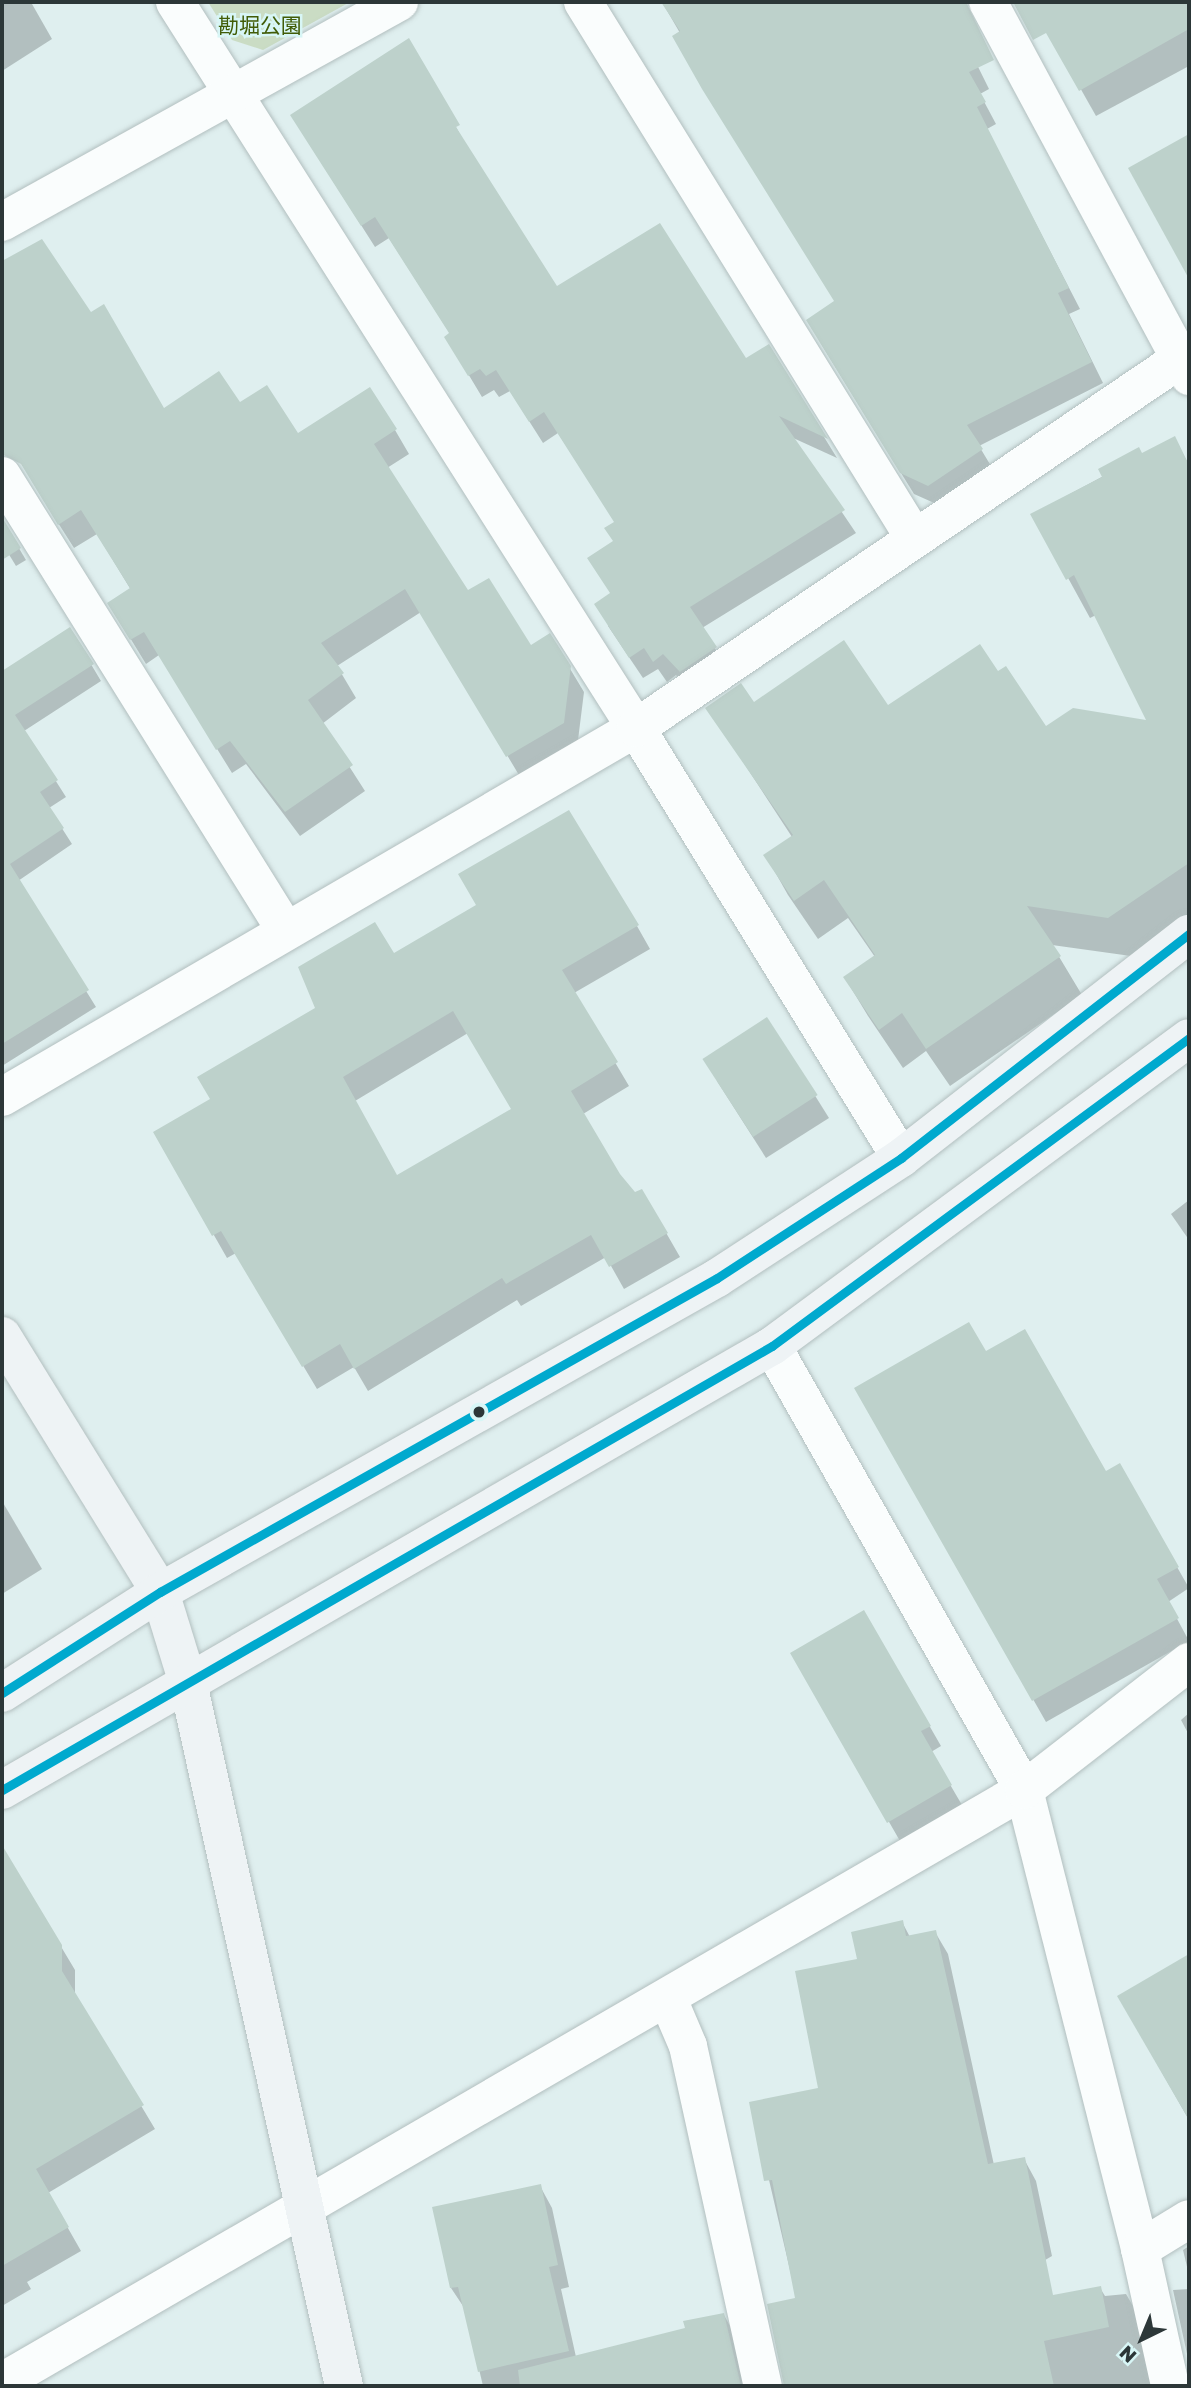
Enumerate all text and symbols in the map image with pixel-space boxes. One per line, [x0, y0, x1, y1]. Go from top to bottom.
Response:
park label: 勘堀公園 [218, 12, 302, 38]
unlabelled marker [472, 1405, 486, 1419]
north arrow [1107, 2304, 1177, 2374]
text: N [1114, 2341, 1140, 2368]

